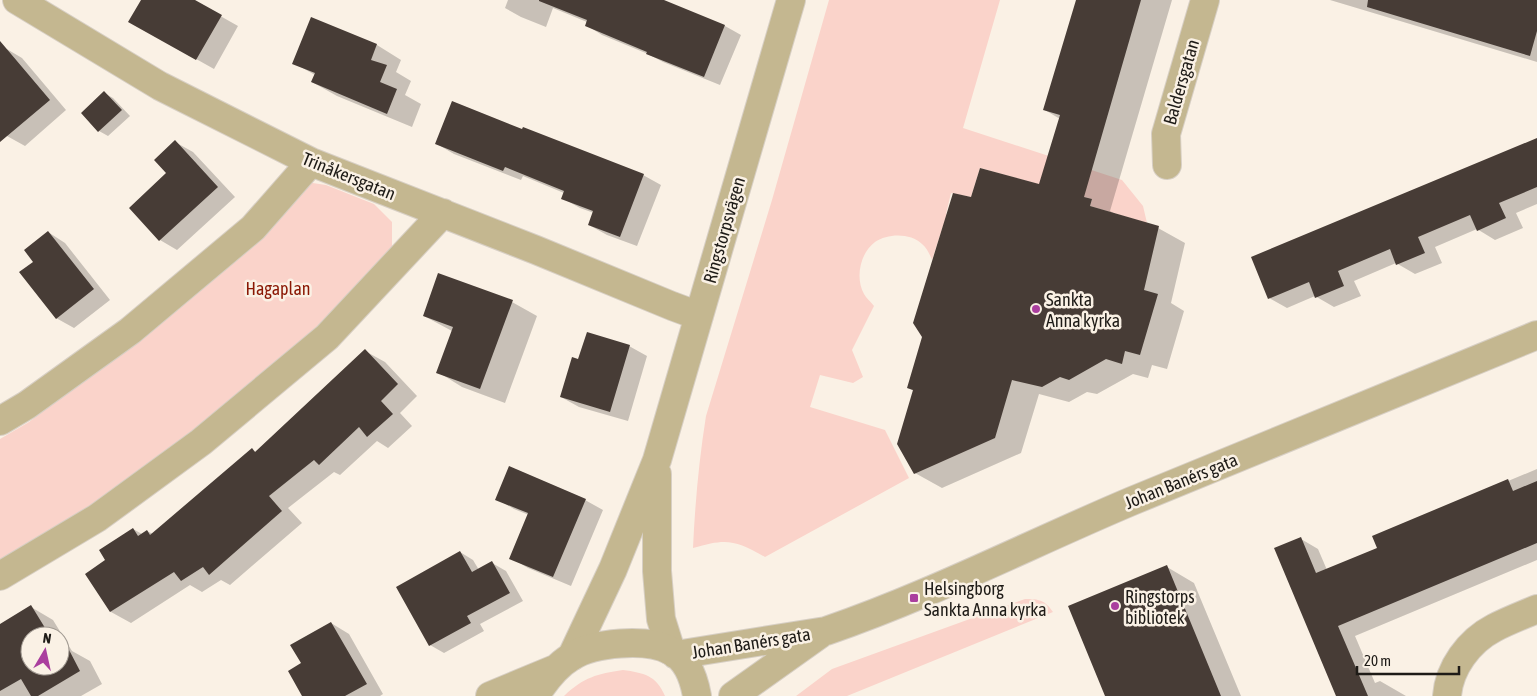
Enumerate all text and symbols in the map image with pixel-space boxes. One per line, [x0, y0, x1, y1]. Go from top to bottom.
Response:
street label: Baldersgatan [1159, 37, 1203, 127]
street label: Trinåkersgatan [299, 148, 399, 204]
street label: Ringstorpsvägen [699, 174, 749, 286]
park label: Hagaplan [246, 278, 310, 299]
place label: Sankta Anna kyrka [1046, 289, 1120, 331]
marker: Sankta Anna kyrka [1030, 303, 1042, 315]
street label: Johan Banérs gata [1122, 449, 1240, 513]
place label: Helsingborg Sankta Anna kyrka [924, 578, 1047, 620]
place label: Ringstorps bibliotek [1125, 586, 1195, 628]
marker: Helsingborg Sankta Anna kyrka [908, 592, 920, 604]
marker: Ringstorps bibliotek [1109, 600, 1121, 612]
street label: Johan Banérs gata [690, 623, 812, 663]
north arrow [20, 626, 70, 676]
text: N [42, 630, 52, 647]
scale bar [1357, 644, 1460, 676]
text: 20 m [1364, 652, 1391, 669]

